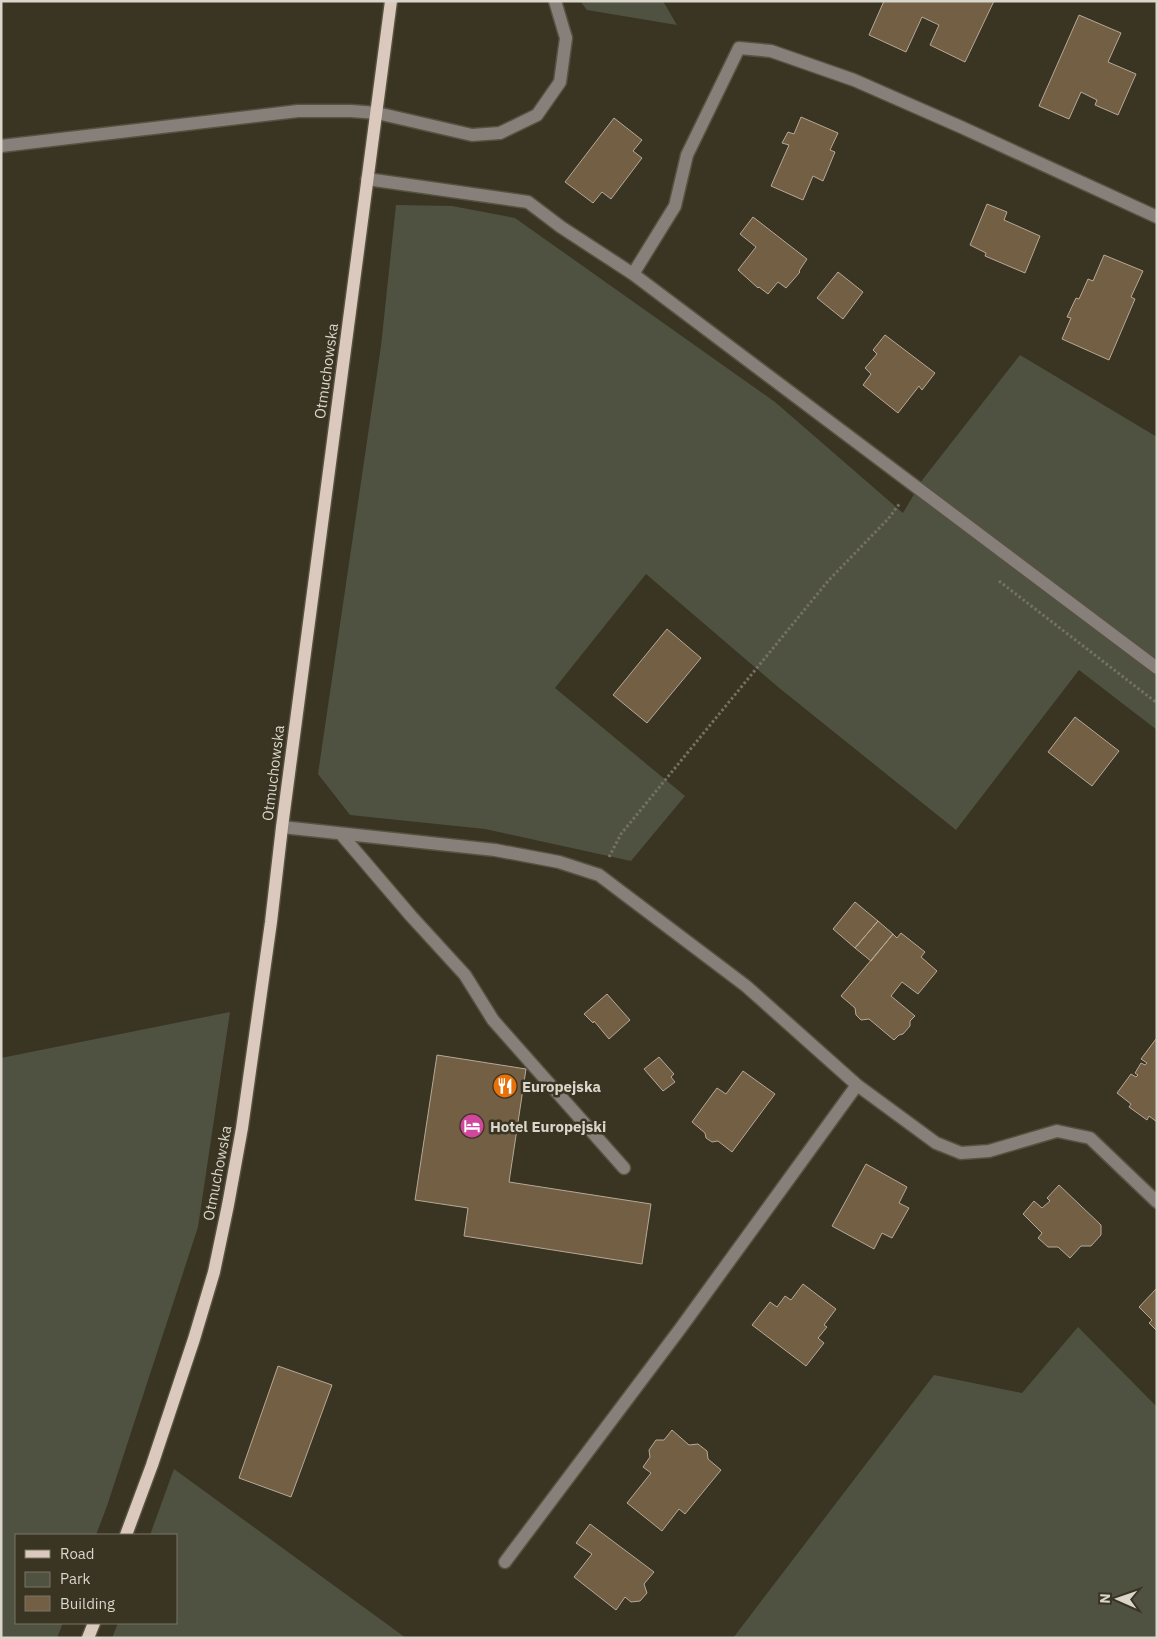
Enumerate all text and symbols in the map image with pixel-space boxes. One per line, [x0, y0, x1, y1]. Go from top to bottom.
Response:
street label: Otmuchowska [310, 322, 342, 420]
street label: Otmuchowska [258, 724, 288, 822]
restaurant icon: Europejska [492, 1073, 518, 1099]
place label: Europejska [522, 1077, 602, 1096]
hotel icon: Hotel Europejski [459, 1113, 485, 1139]
place label: Hotel Europejski [490, 1117, 606, 1136]
street label: Otmuchowska [198, 1124, 236, 1222]
legend [15, 1534, 178, 1624]
text: Road [60, 1544, 95, 1563]
text: Park [60, 1569, 90, 1588]
north arrow [1093, 1574, 1143, 1624]
text: N [1096, 1593, 1114, 1604]
text: Building [60, 1594, 115, 1613]

